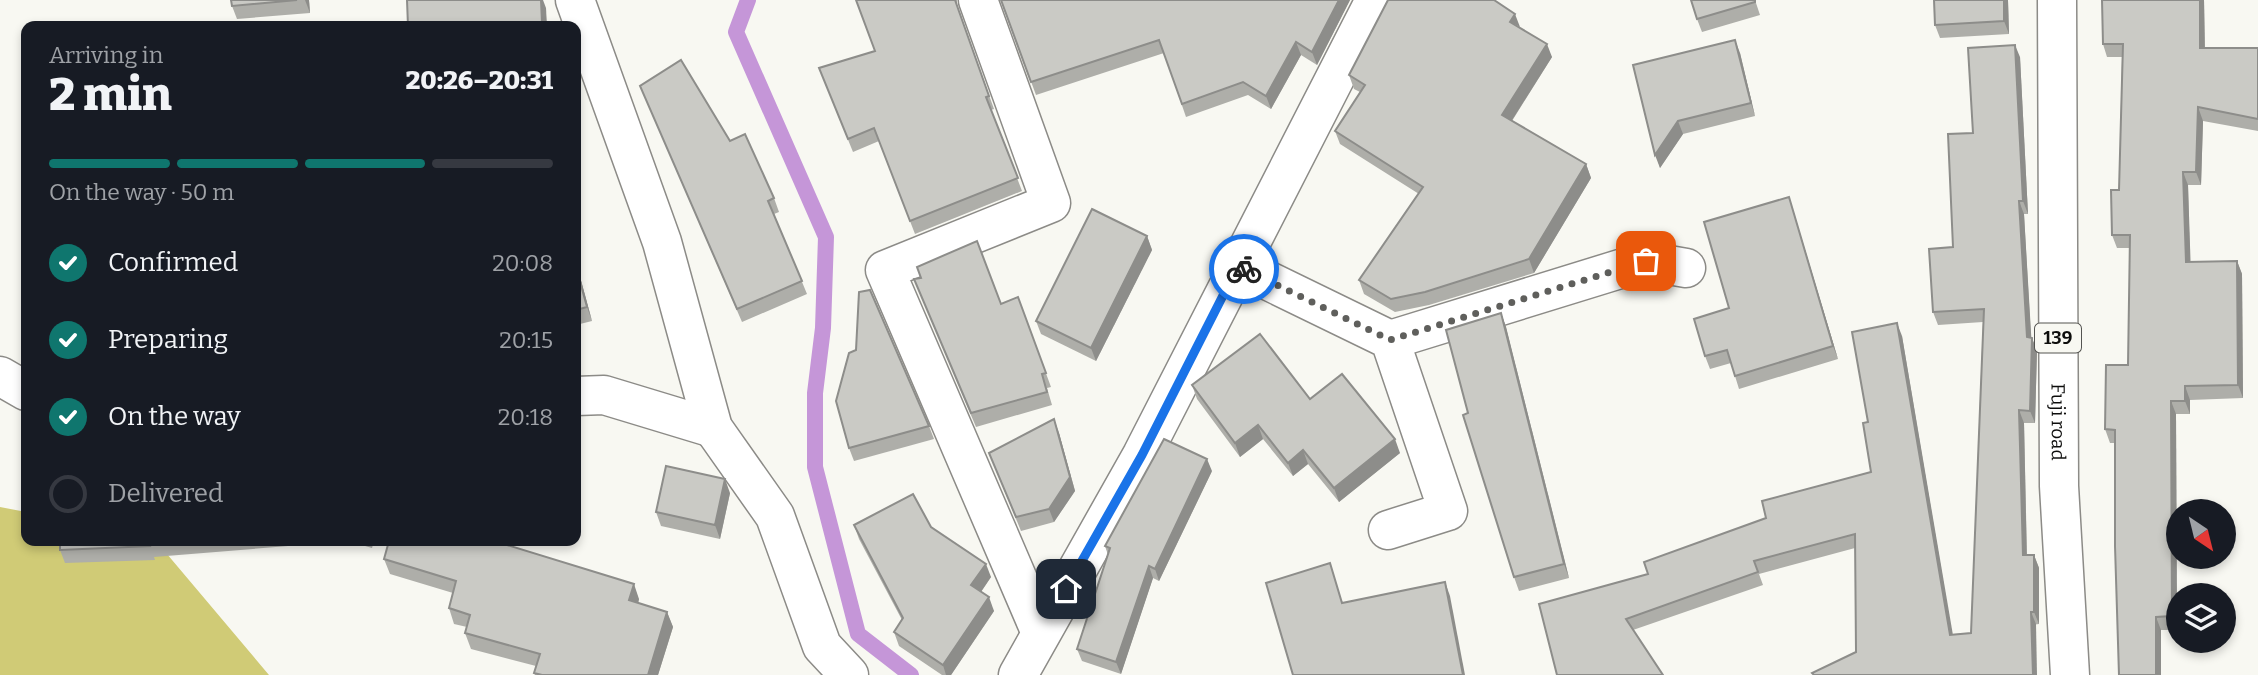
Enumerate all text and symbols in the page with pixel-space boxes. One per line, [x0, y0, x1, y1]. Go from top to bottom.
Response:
text: Arriving in [49, 41, 163, 69]
text: 20:26–20:31 [405, 65, 553, 96]
text: 2 min [49, 67, 172, 122]
text: On the way · 50 m [49, 178, 234, 206]
pin [1616, 231, 1676, 291]
courier [1209, 234, 1279, 304]
icon: bag [1627, 242, 1665, 280]
icon: check [49, 244, 87, 282]
text: Confirmed [108, 247, 238, 278]
text: 20:08 [492, 249, 553, 277]
icon: bike [1225, 250, 1263, 288]
icon: check [49, 321, 87, 359]
text: Preparing [108, 324, 228, 355]
road number: 139 [2035, 324, 2081, 352]
text: 20:15 [499, 326, 553, 354]
street label: Fuji road [2047, 383, 2070, 461]
icon: check [49, 398, 87, 436]
text: On the way [108, 401, 241, 432]
text: 20:18 [498, 403, 553, 431]
text: Delivered [108, 478, 223, 509]
north arrow [2166, 499, 2236, 569]
map controls [2166, 499, 2236, 653]
pin [1036, 559, 1096, 619]
icon: home [1047, 570, 1085, 608]
button: layers [2166, 583, 2236, 653]

